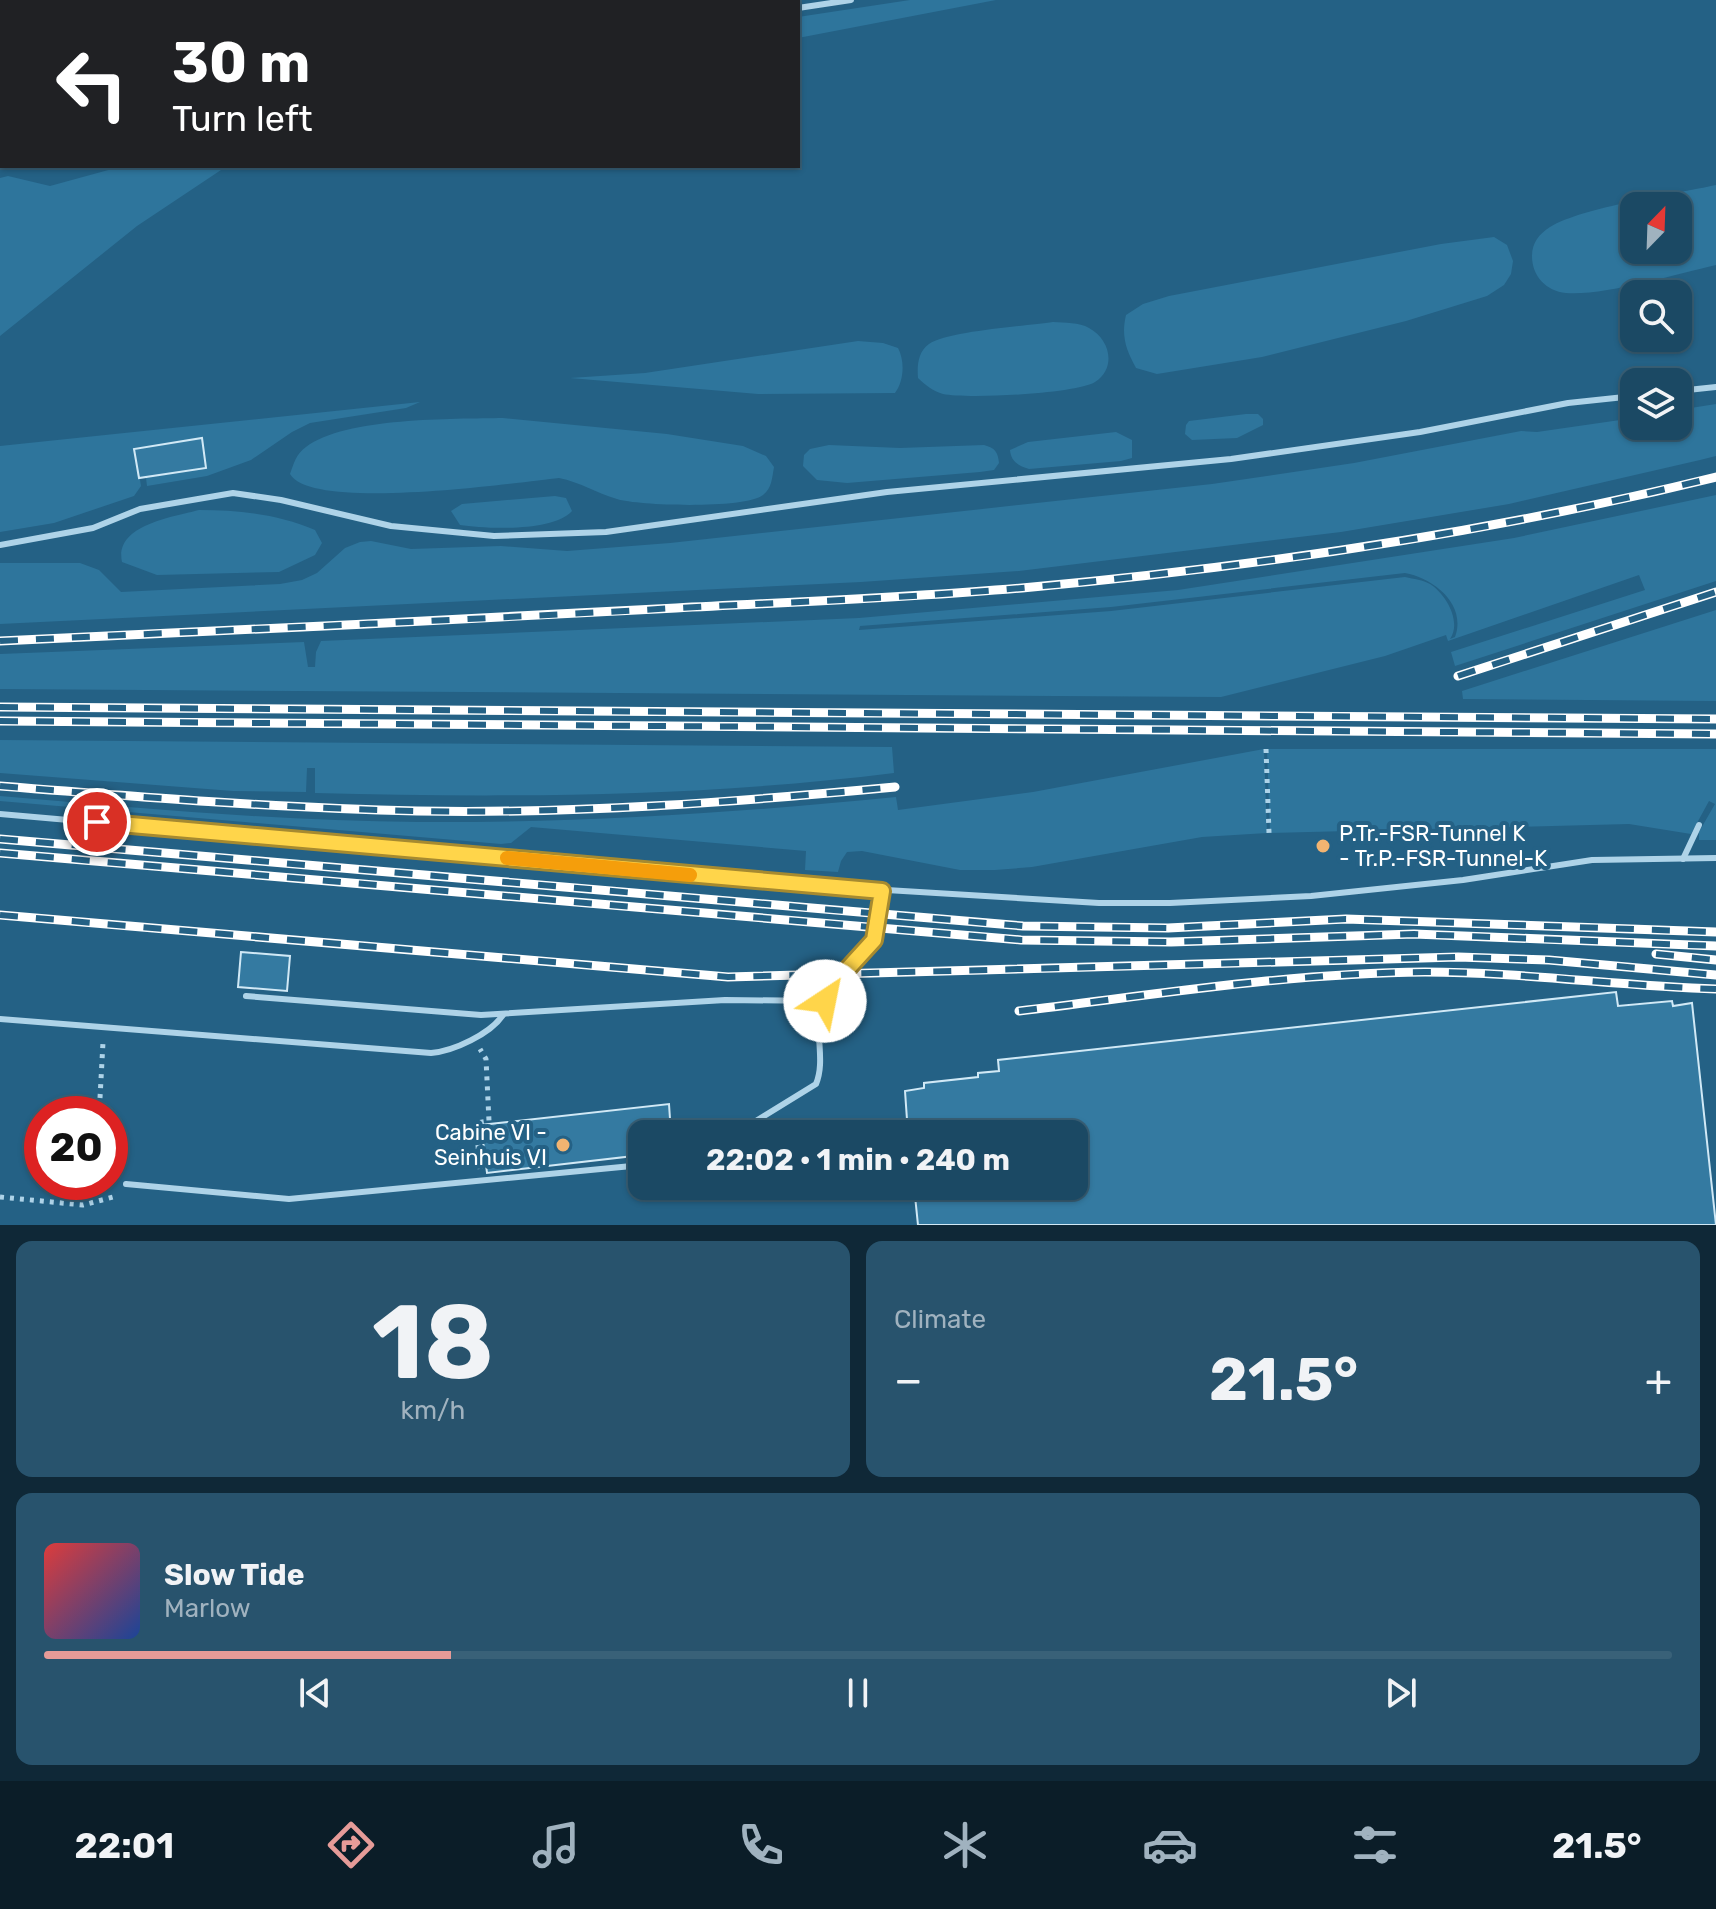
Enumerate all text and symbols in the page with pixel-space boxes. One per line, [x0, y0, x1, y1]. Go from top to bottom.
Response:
text: 30 m [172, 30, 310, 96]
icon: left [40, 32, 144, 136]
text: Turn left [172, 97, 313, 140]
north arrow [1620, 192, 1692, 264]
map controls [1620, 192, 1692, 440]
button: search [1620, 280, 1692, 352]
button: layers [1620, 368, 1692, 440]
pin [63, 788, 131, 856]
icon: arrive [75, 800, 119, 844]
place label: P.Tr.-FSR-Tunnel K - Tr.P.-FSR-Tunnel-K [1339, 820, 1547, 872]
marker: P.Tr.-FSR-Tunnel K - Tr.P.-FSR-Tunnel-K [1314, 837, 1332, 855]
position arrow [783, 959, 867, 1043]
speed limit sign: 20 [24, 1096, 128, 1200]
place label: Cabine VI - Seinhuis VI [434, 1119, 547, 1171]
marker: Cabine VI - Seinhuis VI [554, 1136, 572, 1154]
text: 22:02 · 1 min · 240 m [706, 1142, 1010, 1178]
text: 18 [372, 1281, 494, 1404]
text: Climate [894, 1304, 986, 1335]
text: 21.5° [1209, 1344, 1358, 1415]
text: − [894, 1354, 923, 1406]
text: + [1645, 1354, 1672, 1406]
text: km/h [401, 1395, 465, 1426]
text: Slow Tide [164, 1557, 304, 1593]
text: Marlow [164, 1593, 251, 1624]
icon: previous [293, 1671, 337, 1715]
icon: pause [836, 1671, 880, 1715]
icon: next [1379, 1671, 1423, 1715]
icon: directions [323, 1817, 379, 1873]
icon: music [528, 1817, 584, 1873]
icon: phone [733, 1817, 789, 1873]
icon: climate [937, 1817, 993, 1873]
icon: car [1142, 1817, 1198, 1873]
icon: filters [1347, 1817, 1403, 1873]
text: 22:01 [74, 1824, 174, 1867]
text: 21.5° [1552, 1824, 1641, 1867]

